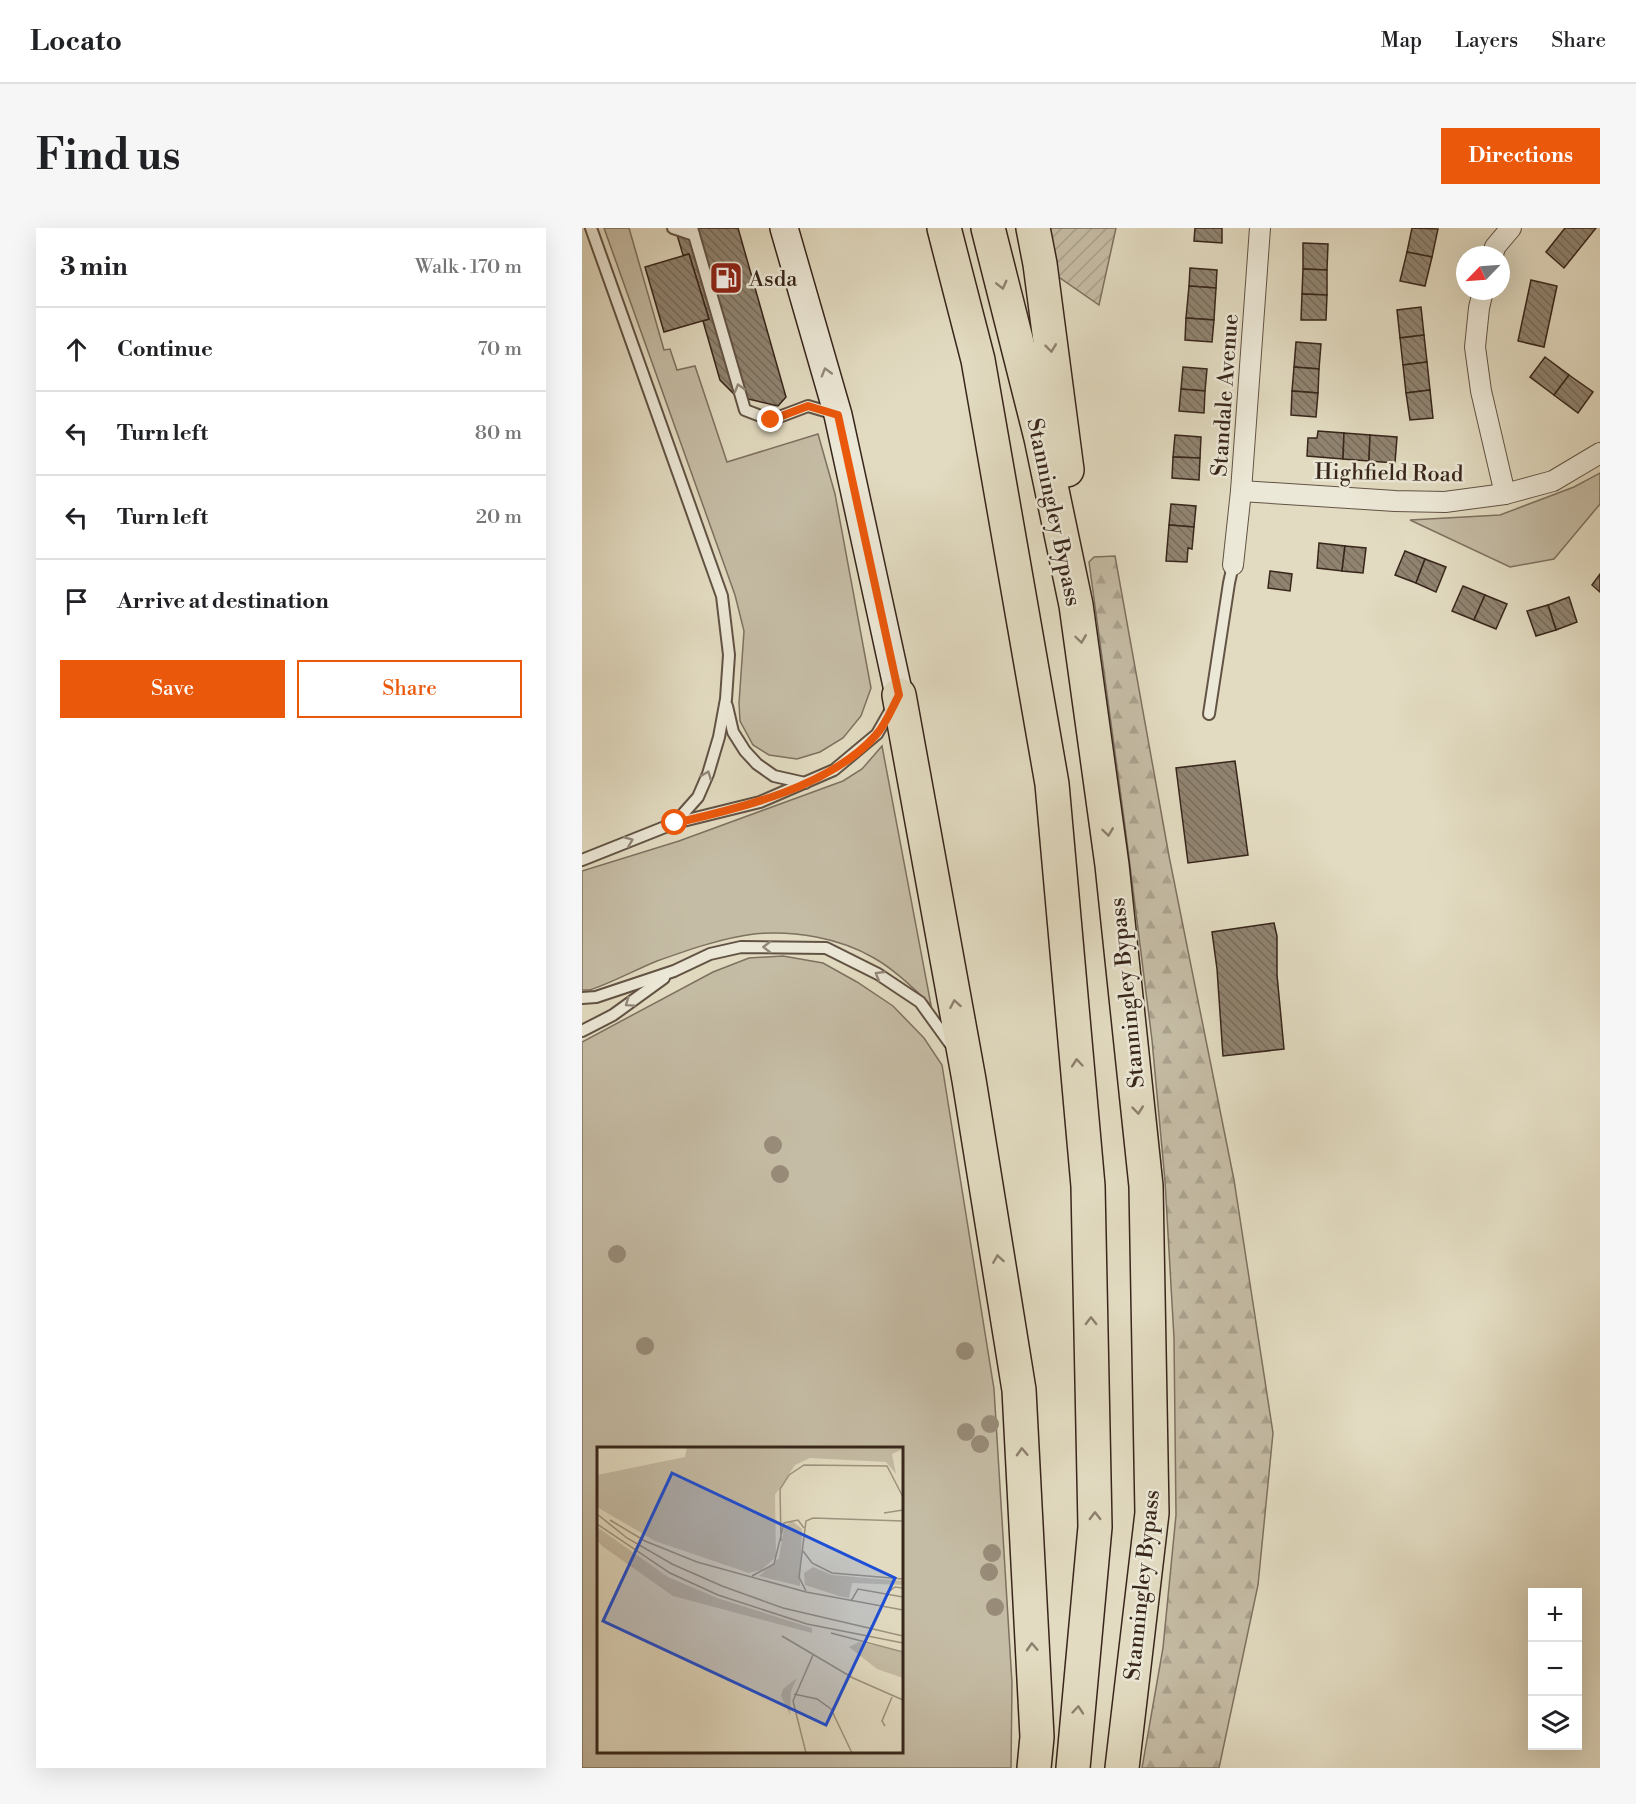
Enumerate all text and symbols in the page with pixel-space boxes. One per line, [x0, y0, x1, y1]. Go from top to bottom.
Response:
text: Locato [30, 24, 122, 59]
text: Map [1381, 28, 1422, 54]
text: Layers [1455, 28, 1518, 54]
text: Share [1551, 28, 1606, 54]
button: Directions [1441, 128, 1600, 184]
text: Find us [36, 130, 180, 183]
north arrow [1456, 246, 1510, 300]
text: 3 min [60, 251, 128, 283]
text: Walk · 170 m [415, 255, 522, 280]
fuel station icon: Asda [708, 260, 744, 296]
place label: Asda [748, 266, 798, 293]
one-way arrow [995, 280, 1008, 290]
street label: Standale Avenue [1206, 313, 1245, 478]
icon: ahead [60, 333, 93, 366]
text: Continue [117, 336, 213, 363]
text: 70 m [478, 337, 522, 362]
one-way arrow [1045, 343, 1057, 353]
one-way arrow [821, 367, 833, 377]
one-way arrow [734, 383, 746, 394]
route end [757, 406, 783, 432]
street label: Stanningley Bypass [1020, 416, 1087, 609]
icon: left [60, 417, 93, 450]
text: Turn left [117, 420, 208, 447]
text: 80 m [475, 421, 522, 446]
street label: Highfield Road [1314, 459, 1464, 488]
icon: left [60, 501, 93, 534]
text: Turn left [117, 504, 208, 531]
text: 20 m [476, 505, 522, 530]
icon: arrive [60, 585, 93, 618]
text: Arrive at destination [117, 588, 329, 615]
one-way arrow [1074, 634, 1086, 644]
button: Save [60, 660, 285, 718]
button: Share [297, 660, 522, 718]
one-way arrow [700, 770, 713, 781]
route start [661, 809, 687, 835]
one-way arrow [1101, 828, 1113, 837]
one-way arrow [623, 836, 633, 849]
street label: Stanningley Bypass [1104, 896, 1151, 1089]
one-way arrow [763, 941, 772, 954]
one-way arrow [874, 971, 885, 982]
one-way arrow [625, 996, 636, 1007]
one-way arrow [949, 1000, 962, 1010]
one-way arrow [1071, 1059, 1084, 1068]
one-way arrow [1131, 1105, 1144, 1114]
one-way arrow [992, 1254, 1005, 1264]
one-way arrow [1085, 1316, 1097, 1325]
inset map [597, 1447, 903, 1753]
one-way arrow [1016, 1448, 1029, 1457]
street label: Stanningley Bypass [1119, 1489, 1166, 1682]
one-way arrow [1088, 1511, 1101, 1520]
map controls [1528, 1588, 1582, 1750]
button: + [1528, 1588, 1582, 1642]
one-way arrow [1026, 1642, 1039, 1651]
button: − [1528, 1642, 1582, 1696]
button: layers [1528, 1696, 1582, 1750]
one-way arrow [1071, 1705, 1084, 1714]

